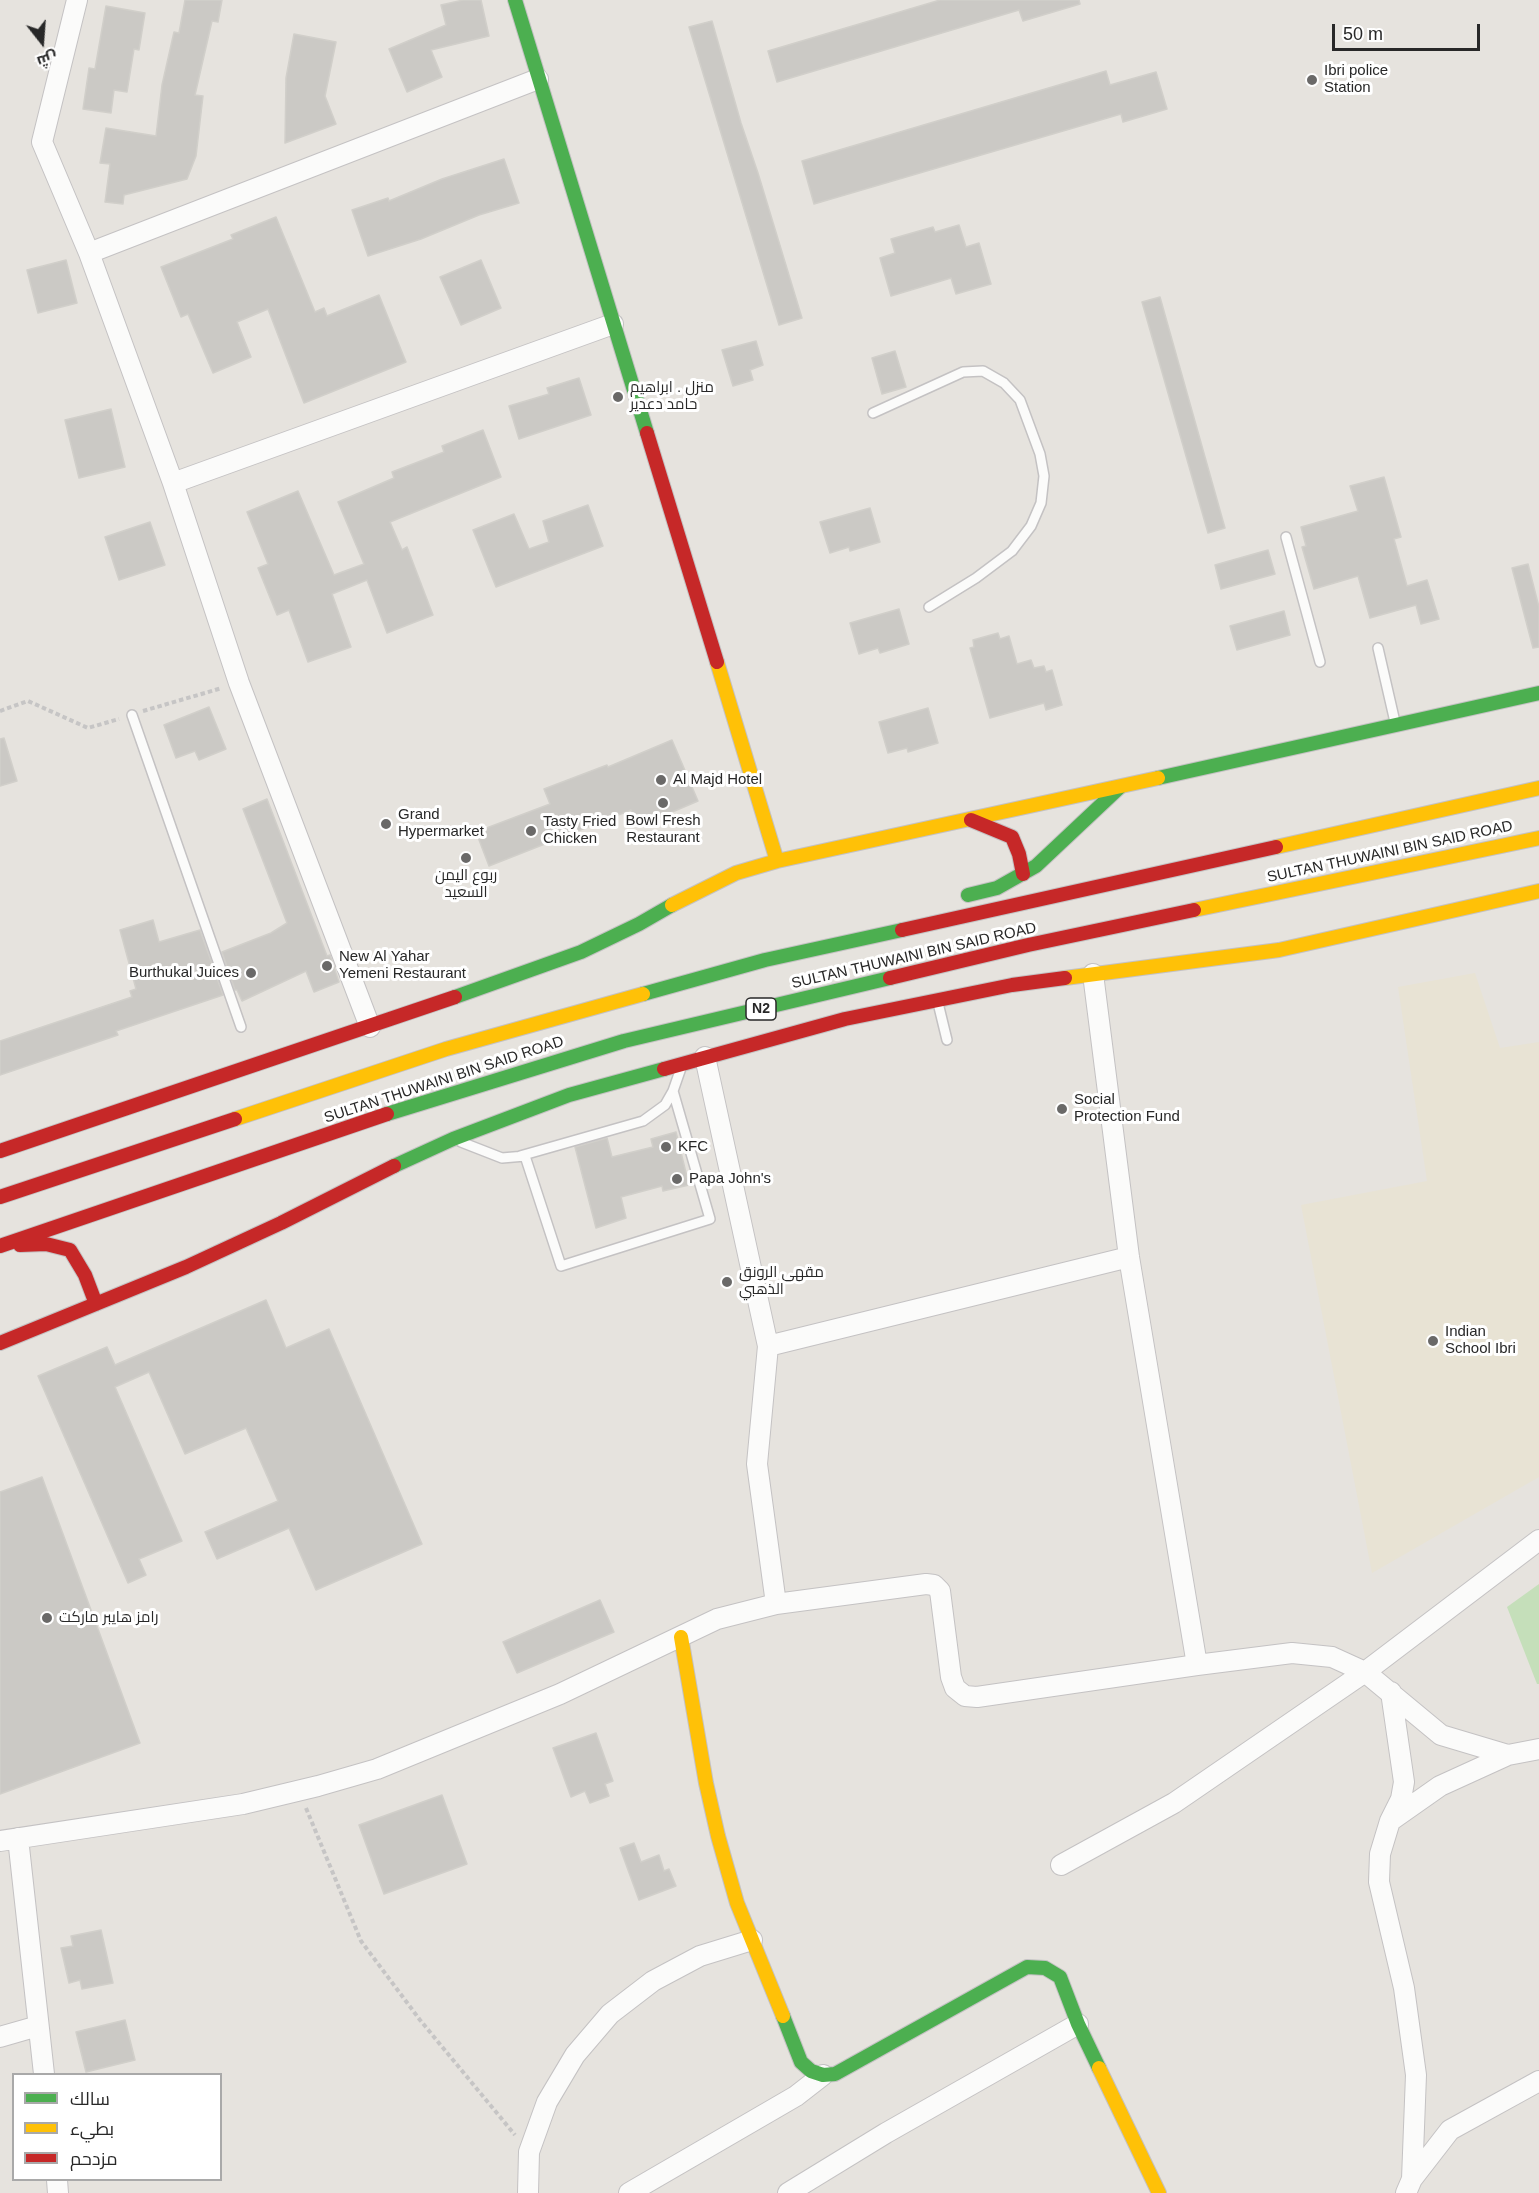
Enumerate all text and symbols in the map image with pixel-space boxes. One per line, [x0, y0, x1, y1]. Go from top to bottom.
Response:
north arrow [12, 12, 72, 72]
scale bar [1335, 12, 1484, 50]
text: 50 m [1343, 24, 1383, 44]
text: ش [35, 49, 60, 71]
place label: Ibri police Station [1324, 62, 1388, 97]
marker: Ibri police Station [1305, 73, 1319, 87]
place label: منزل . ابراهيم حامد دعدير [630, 379, 714, 414]
marker: منزل . ابراهيم حامد دعدير [611, 390, 625, 404]
place label: Al Majd Hotel [673, 771, 762, 789]
marker: Al Majd Hotel [654, 773, 668, 787]
marker: Bowl Fresh Restaurant [656, 796, 670, 810]
place label: Grand Hypermarket [398, 806, 484, 841]
place label: Bowl Fresh Restaurant [625, 812, 701, 847]
place label: Tasty Fried Chicken [543, 813, 616, 848]
marker: Grand Hypermarket [379, 817, 393, 831]
street label: SULTAN THUWAINI BIN SAID ROAD [1266, 817, 1514, 887]
marker: Tasty Fried Chicken [524, 824, 538, 838]
marker: ربوع اليمن السعيد [459, 851, 473, 865]
place label: ربوع اليمن السعيد [435, 867, 497, 902]
street label: SULTAN THUWAINI BIN SAID ROAD [790, 919, 1038, 993]
place label: New Al Yahar Yemeni Restaurant [339, 948, 466, 983]
marker: New Al Yahar Yemeni Restaurant [320, 959, 334, 973]
place label: Burthukal Juices [129, 964, 239, 982]
marker: Burthukal Juices [244, 966, 258, 980]
road number: N2 [746, 998, 776, 1020]
street label: SULTAN THUWAINI BIN SAID ROAD [322, 1033, 566, 1127]
place label: Social Protection Fund [1074, 1091, 1180, 1126]
marker: Social Protection Fund [1055, 1102, 1069, 1116]
place label: KFC [678, 1138, 708, 1156]
marker: KFC [659, 1140, 673, 1154]
place label: Papa John's [689, 1170, 771, 1188]
marker: Papa John's [670, 1172, 684, 1186]
place label: مقهى الرونق الذهبي [739, 1264, 824, 1299]
marker: مقهى الرونق الذهبي [720, 1275, 734, 1289]
place label: Indian School Ibri [1445, 1323, 1516, 1358]
marker: Indian School Ibri [1426, 1334, 1440, 1348]
place label: رامز هايبر ماركت [59, 1609, 158, 1627]
marker: رامز هايبر ماركت [40, 1611, 54, 1625]
legend [12, 2073, 222, 2181]
text: سالك [70, 2089, 110, 2109]
text: بطيء [70, 2119, 114, 2139]
text: مزدحم [70, 2149, 118, 2169]

